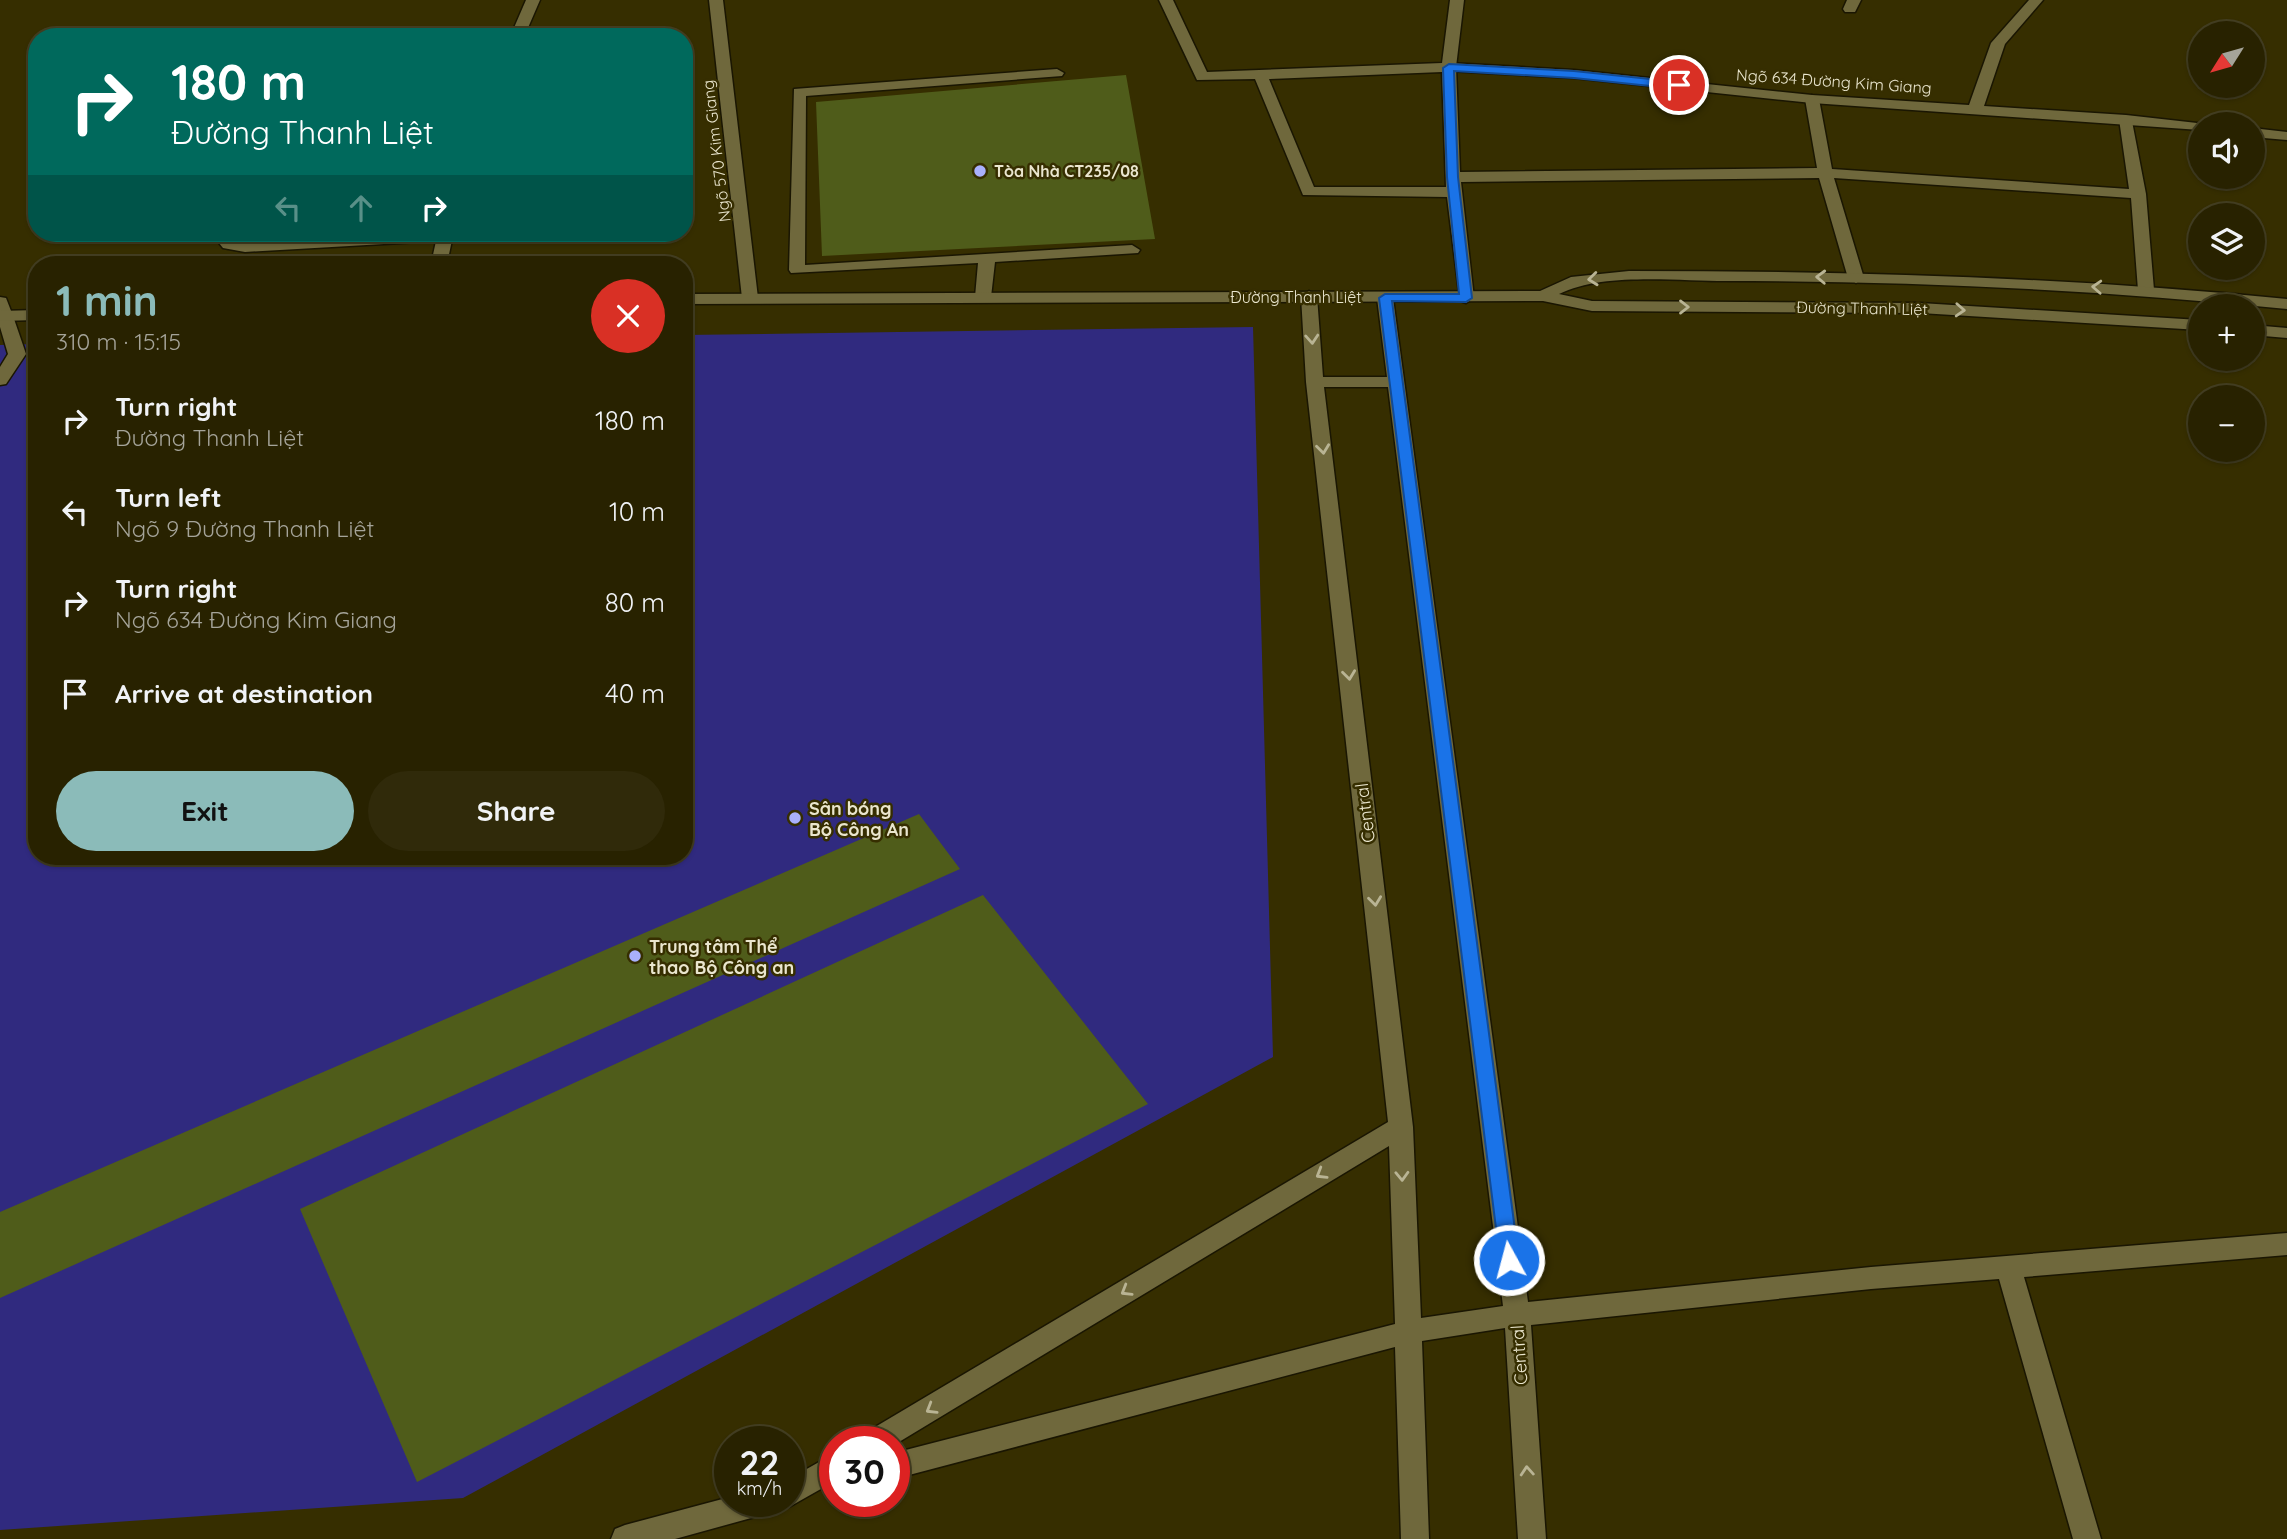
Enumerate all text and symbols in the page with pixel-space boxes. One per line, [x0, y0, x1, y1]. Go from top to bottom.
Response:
north arrow [2188, 21, 2264, 98]
map controls [2188, 21, 2265, 462]
text: 180 m [171, 51, 306, 112]
pin [1649, 55, 1709, 115]
icon: right [56, 56, 147, 147]
street label: Ngõ 634 Đường Kim Giang [1736, 64, 1932, 98]
icon: arrive [1660, 66, 1698, 104]
street label: Ngõ 570 Kim Giang [697, 79, 735, 223]
text: Đường Thanh Liệt [171, 112, 434, 152]
button: sound [2188, 112, 2265, 189]
place label: Tòa Nhà CT235/08 [994, 161, 1139, 181]
marker: Tòa Nhà CT235/08 [972, 163, 988, 179]
icon: left [269, 189, 307, 227]
icon: ahead [342, 189, 380, 227]
icon: right [415, 189, 453, 227]
button: layers [2188, 203, 2265, 280]
one-way arrow [1815, 270, 1826, 285]
one-way arrow [1588, 272, 1599, 287]
text: 1 min [56, 274, 158, 327]
button: close [591, 279, 665, 353]
one-way arrow [2091, 280, 2102, 295]
street label: Đường Thanh Liệt [1230, 287, 1362, 307]
button: + [2188, 294, 2265, 371]
street label: Đường Thanh Liệt [1796, 297, 1928, 319]
one-way arrow [1679, 299, 1689, 315]
one-way arrow [1955, 303, 1966, 318]
text: 310 m · 15:15 [56, 327, 181, 356]
one-way arrow [1304, 334, 1319, 345]
button: − [2188, 385, 2265, 462]
text: Turn right [115, 390, 237, 423]
icon: right [56, 402, 94, 440]
text: 180 m [595, 404, 665, 437]
text: Đường Thanh Liệt [115, 423, 304, 452]
one-way arrow [1315, 444, 1330, 455]
text: Turn left [115, 481, 222, 514]
icon: left [56, 493, 94, 531]
text: 10 m [609, 495, 665, 528]
text: Ngõ 9 Đường Thanh Liệt [115, 514, 374, 543]
text: Turn right [115, 572, 237, 605]
icon: right [56, 584, 94, 622]
text: 80 m [605, 586, 665, 619]
text: Ngõ 634 Đường Kim Giang [115, 605, 397, 634]
one-way arrow [1341, 670, 1356, 681]
icon: arrive [56, 675, 94, 713]
text: Arrive at destination [115, 677, 373, 710]
text: 40 m [605, 677, 665, 710]
button: Exit [56, 771, 354, 851]
button: Share [368, 771, 665, 851]
street label: Central [1350, 782, 1380, 844]
place label: Sân bóng Bộ Công An [809, 797, 909, 841]
marker: Sân bóng Bộ Công An [787, 810, 803, 826]
one-way arrow [1367, 896, 1382, 907]
place label: Trung tâm Thể thao Bộ Công an [649, 935, 794, 979]
marker: Trung tâm Thể thao Bộ Công an [627, 948, 643, 964]
one-way arrow [1316, 1166, 1329, 1179]
one-way arrow [1394, 1172, 1410, 1182]
position arrow [1472, 1223, 1546, 1297]
one-way arrow [1120, 1283, 1133, 1296]
street label: Central [1505, 1324, 1533, 1386]
one-way arrow [925, 1400, 938, 1413]
speed limit sign: 30 [819, 1426, 910, 1517]
text: 22 [740, 1440, 779, 1484]
one-way arrow [1520, 1465, 1535, 1476]
text: km/h [737, 1477, 782, 1500]

